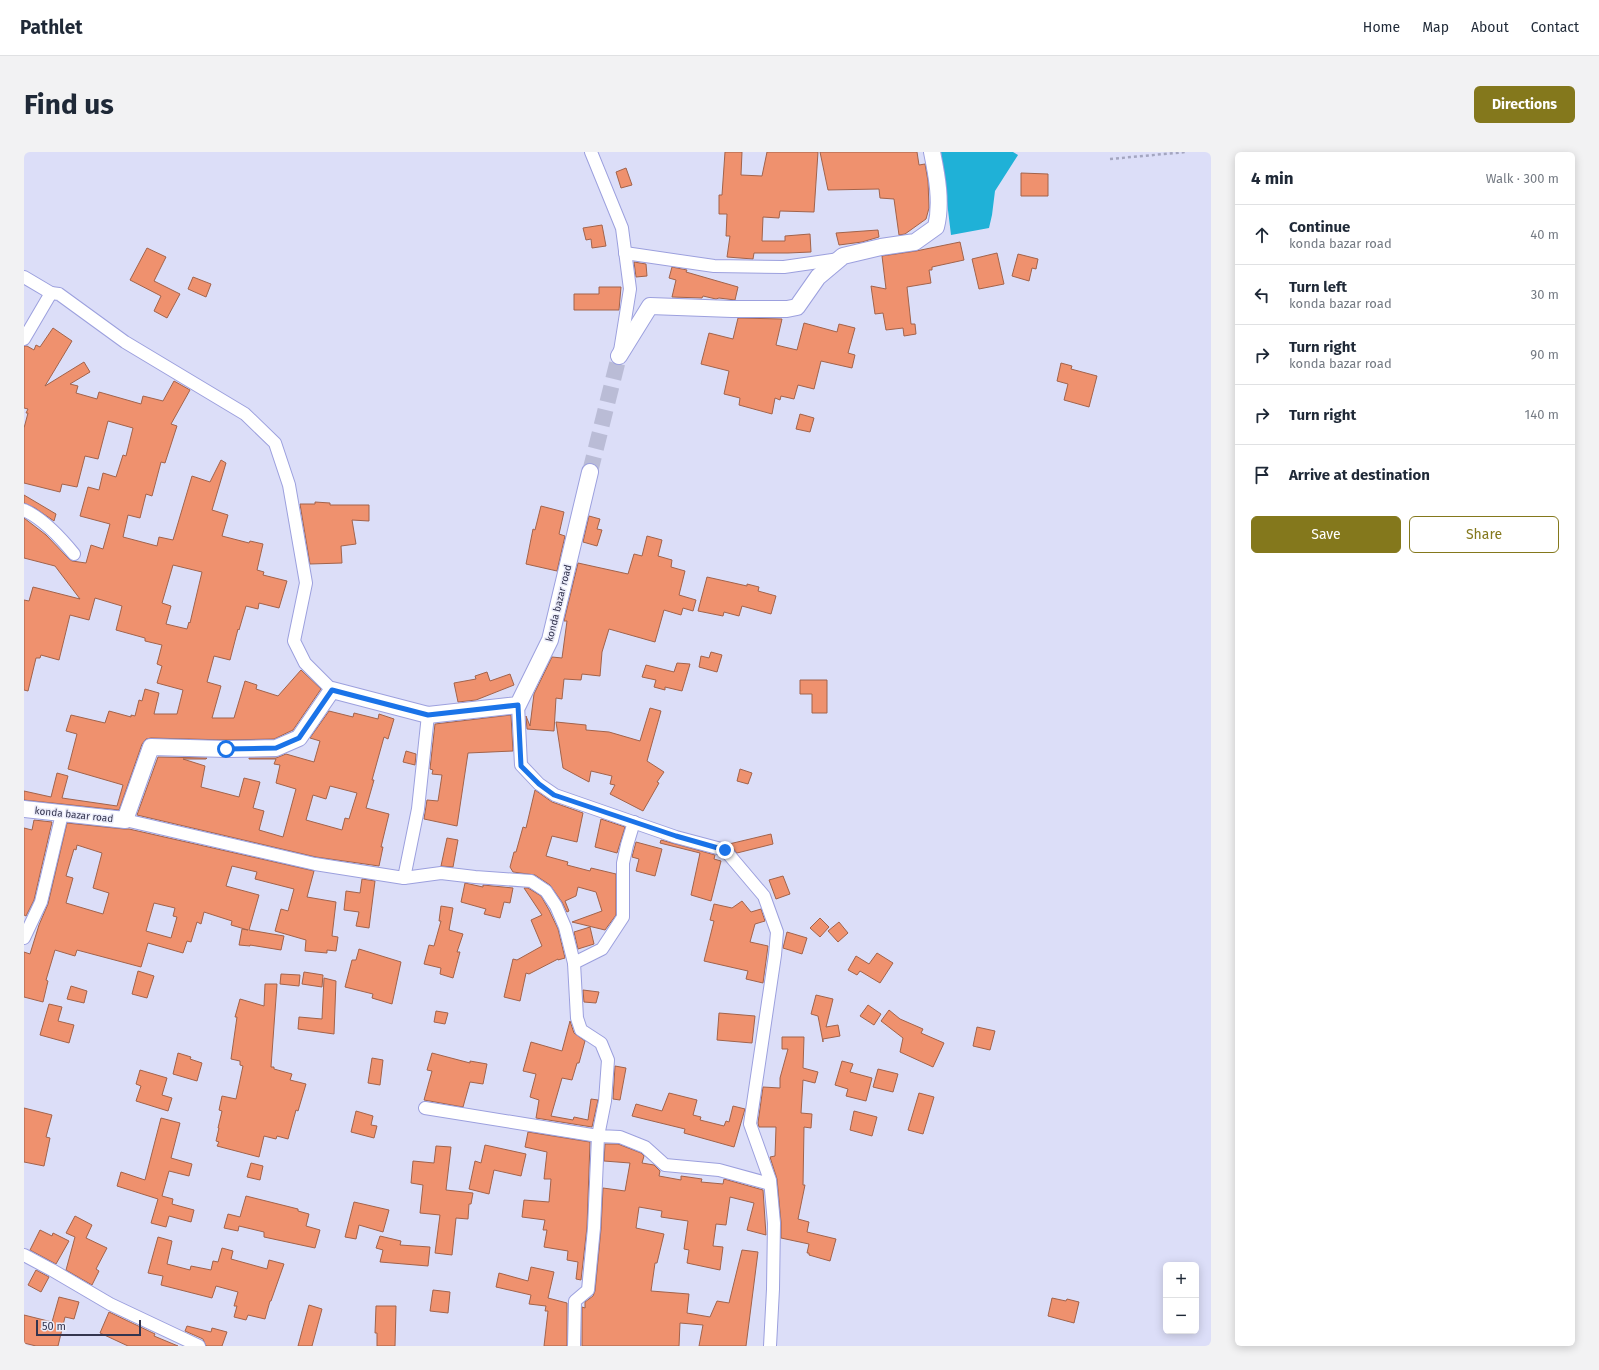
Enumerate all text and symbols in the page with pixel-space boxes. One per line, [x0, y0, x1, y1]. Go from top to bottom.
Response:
text: Pathlet [20, 16, 83, 39]
text: Home [1363, 19, 1400, 36]
text: Map [1422, 19, 1449, 36]
text: About [1471, 19, 1509, 36]
text: Contact [1531, 19, 1579, 36]
button: Directions [1474, 86, 1575, 123]
text: Find us [24, 88, 114, 121]
text: 4 min [1251, 168, 1294, 189]
text: Walk · 300 m [1486, 171, 1559, 186]
text: Continue [1289, 218, 1350, 236]
icon: ahead [1251, 224, 1273, 246]
text: 40 m [1530, 227, 1559, 242]
text: konda bazar road [1289, 236, 1392, 251]
text: Turn left [1289, 278, 1347, 296]
icon: left [1251, 284, 1273, 306]
text: 30 m [1531, 287, 1559, 302]
text: konda bazar road [1289, 296, 1392, 311]
text: Turn right [1289, 338, 1356, 356]
icon: right [1251, 344, 1273, 366]
text: 90 m [1530, 347, 1559, 362]
text: konda bazar road [1289, 356, 1392, 371]
icon: right [1251, 404, 1273, 426]
text: Turn right [1289, 406, 1356, 424]
text: 140 m [1525, 407, 1559, 422]
icon: arrive [1251, 464, 1273, 486]
text: Arrive at destination [1289, 466, 1430, 484]
button: Save [1251, 516, 1401, 553]
button: Share [1409, 516, 1559, 553]
street label: konda bazar road [544, 563, 574, 643]
route start [217, 740, 235, 758]
street label: konda bazar road [34, 805, 114, 825]
route end [716, 841, 734, 859]
map controls [1163, 1262, 1199, 1334]
button: + [1163, 1262, 1199, 1298]
button: − [1163, 1298, 1199, 1334]
scale bar [36, 1318, 141, 1337]
text: 50 m [42, 1320, 66, 1333]

